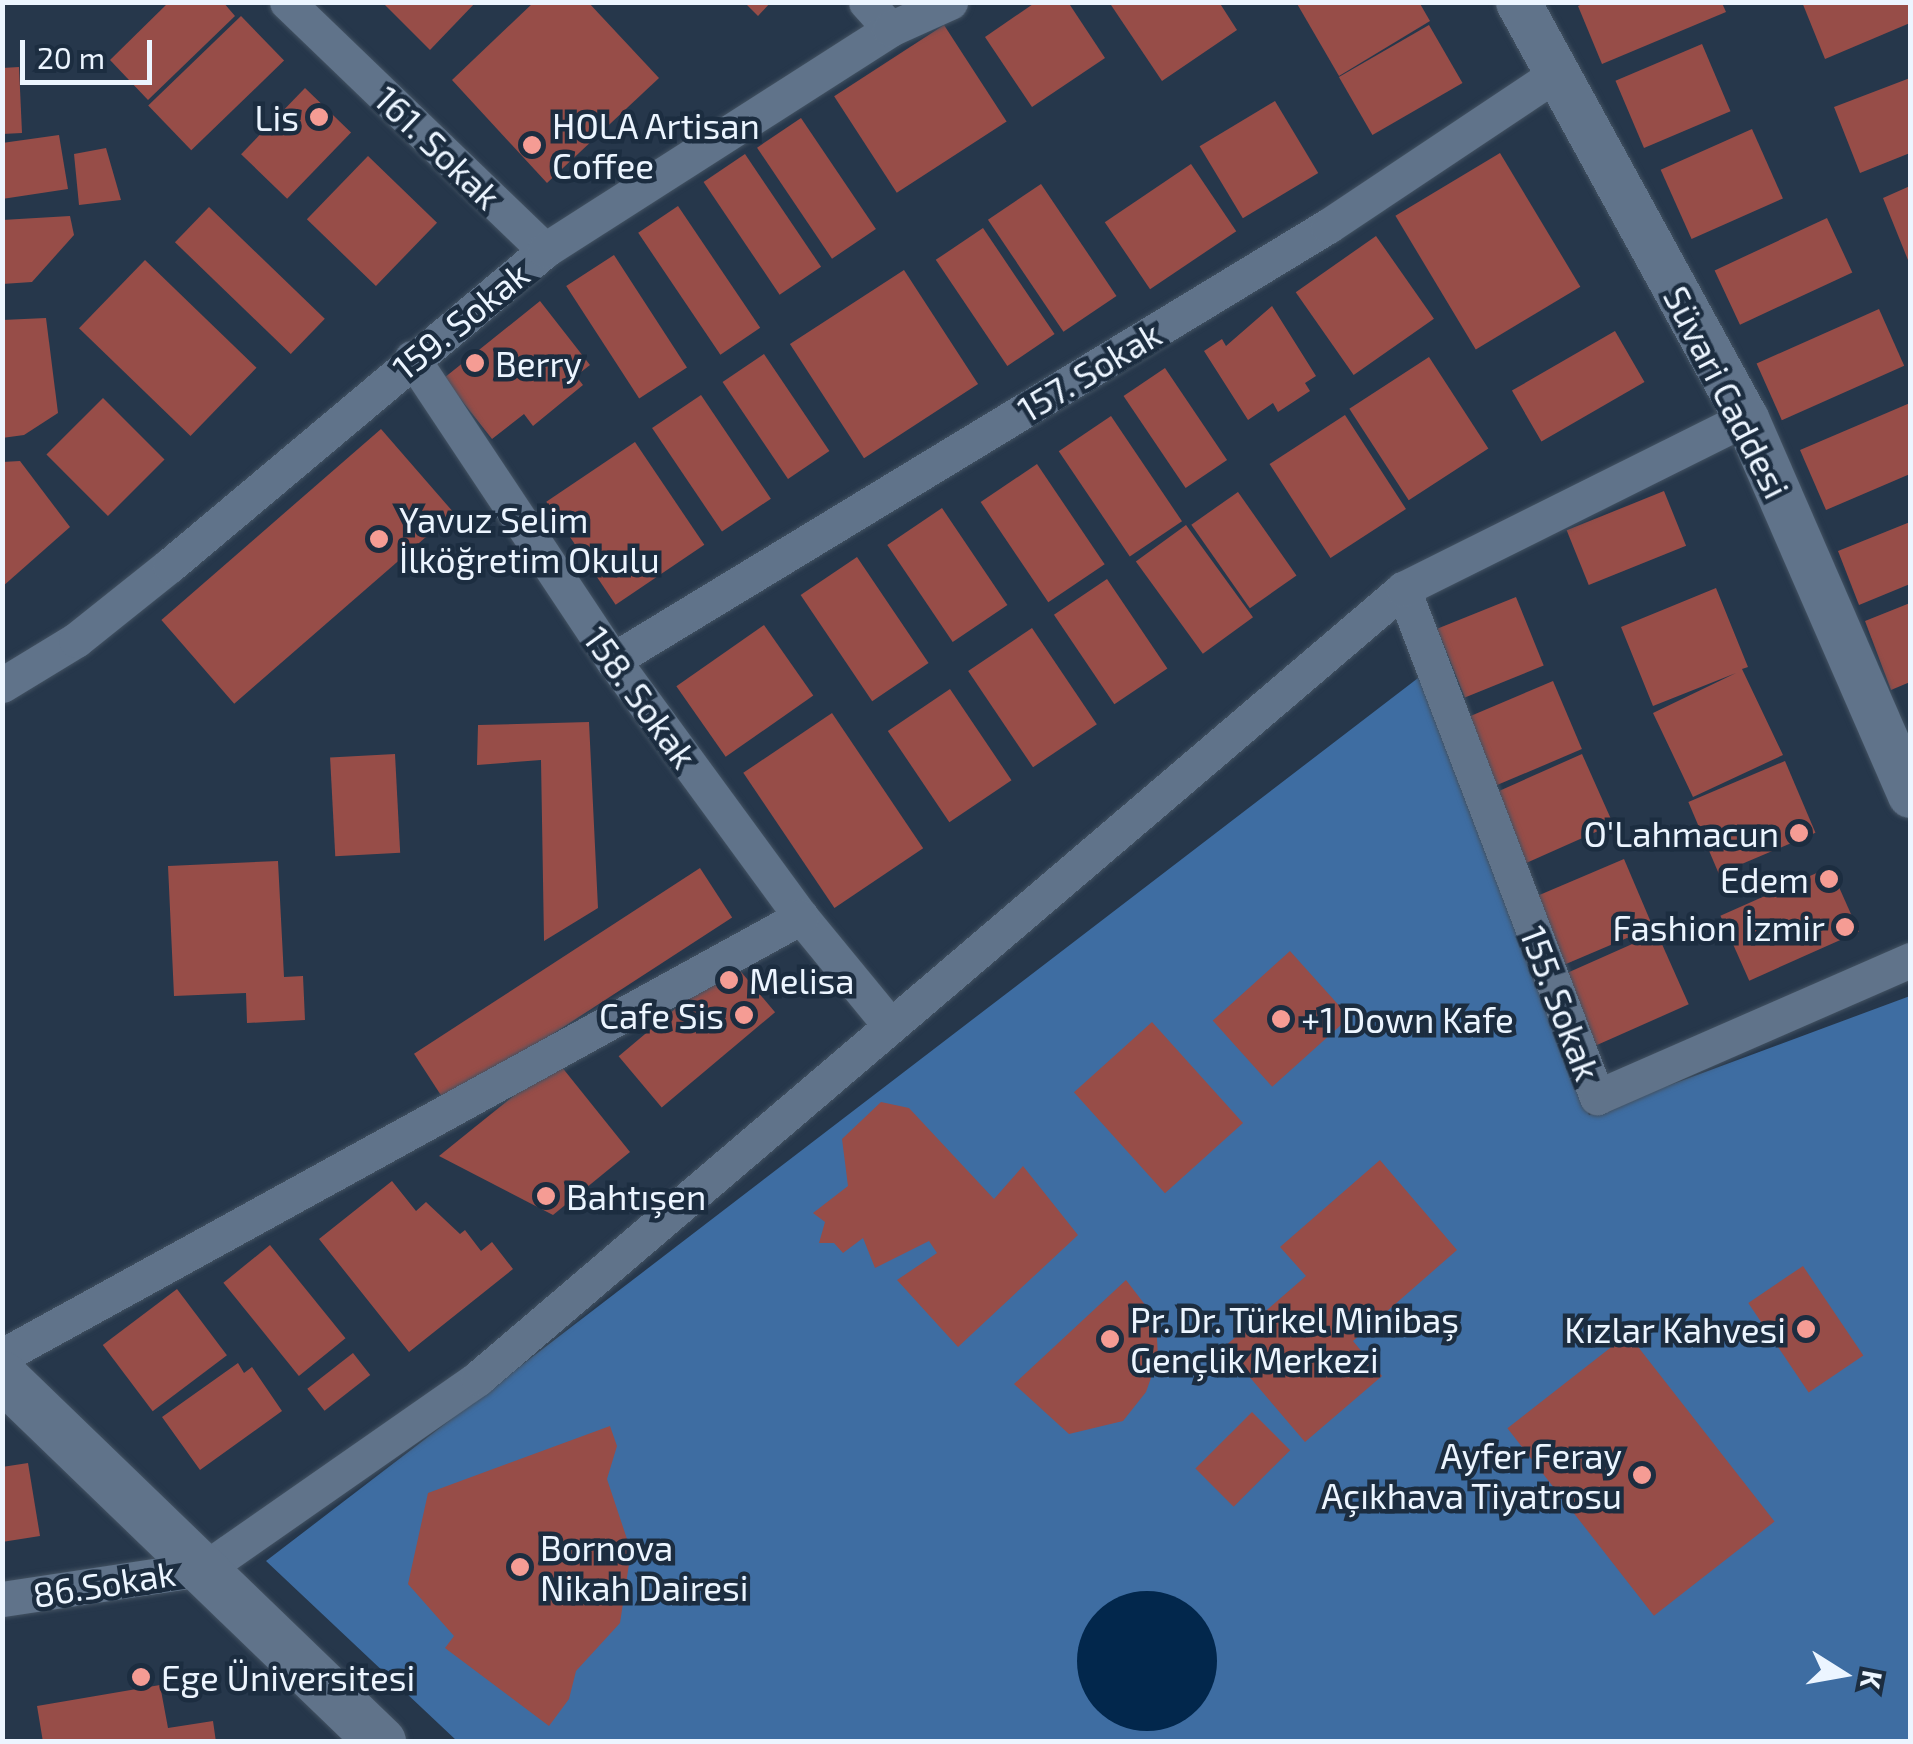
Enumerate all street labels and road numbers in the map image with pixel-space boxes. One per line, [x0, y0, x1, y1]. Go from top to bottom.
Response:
street label: 161. Sokak [367, 77, 509, 217]
street label: 159. Sokak [383, 252, 537, 388]
street label: Süvari Caddesi [1656, 279, 1798, 505]
street label: 157. Sokak [1010, 312, 1168, 430]
street label: 158. Sokak [576, 618, 706, 776]
street label: 155. Sokak [1512, 920, 1610, 1086]
street label: 86.Sokak [30, 1551, 178, 1615]

